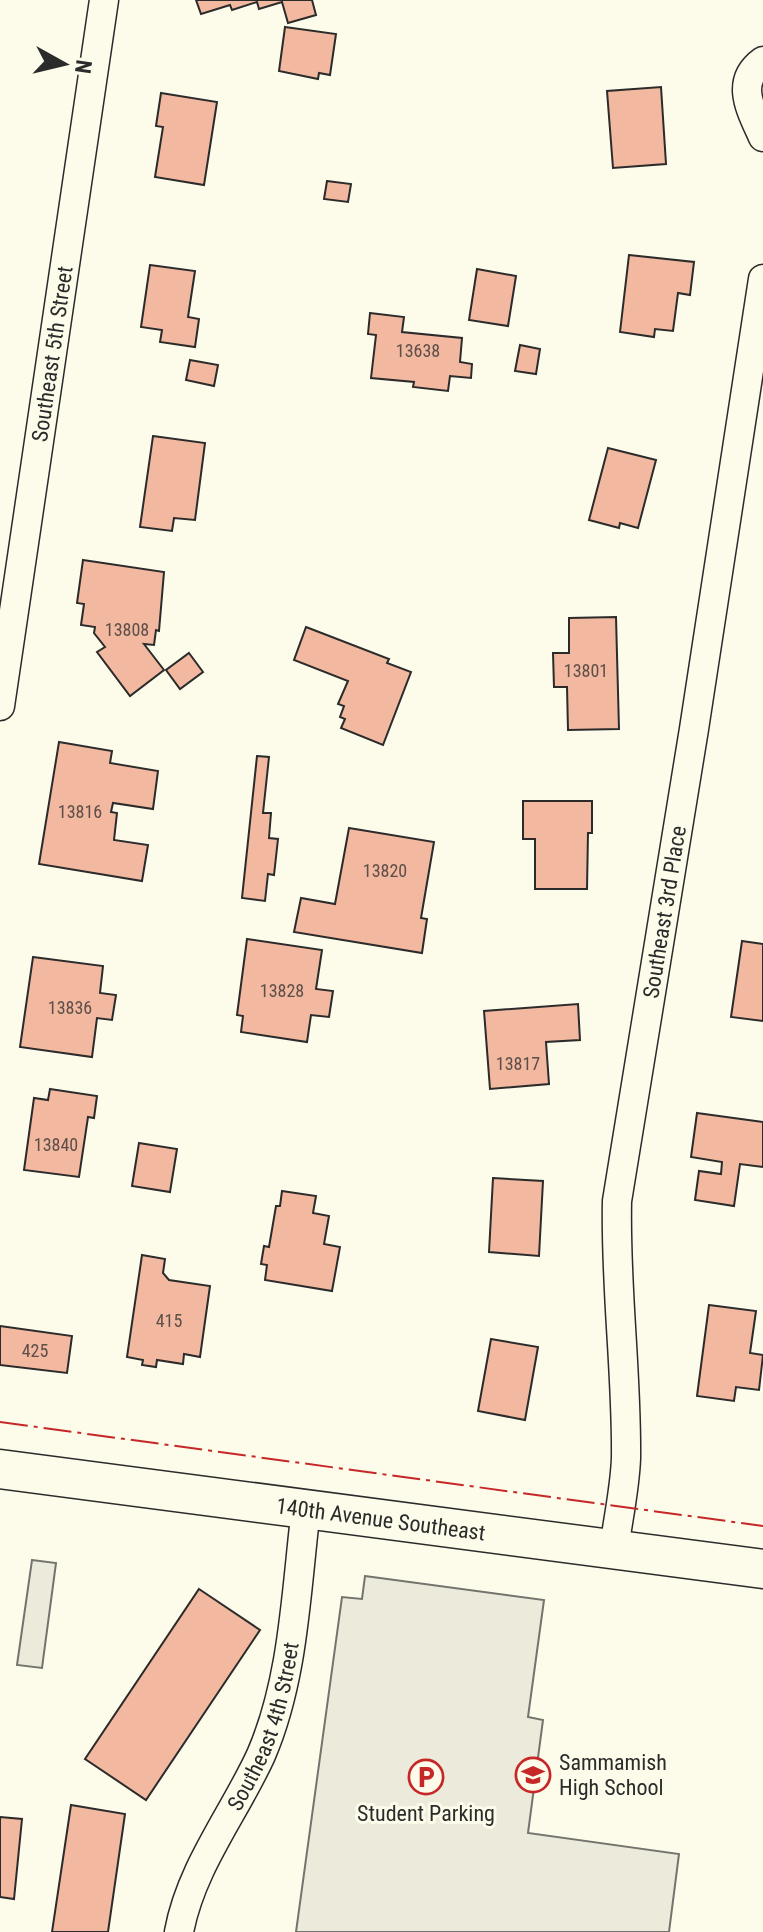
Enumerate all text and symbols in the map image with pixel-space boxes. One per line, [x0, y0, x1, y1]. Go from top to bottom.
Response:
north arrow [24, 24, 104, 104]
text: N [70, 58, 97, 75]
street label: Southeast 5th Street [27, 264, 77, 443]
house number: 13638 [396, 340, 440, 361]
house number: 13808 [105, 619, 149, 640]
house number: 13801 [564, 660, 608, 681]
house number: 13816 [58, 801, 102, 822]
street label: Southeast 3rd Place [638, 824, 691, 1000]
house number: 13820 [363, 860, 407, 881]
house number: 13828 [260, 980, 304, 1001]
house number: 13836 [48, 997, 92, 1018]
house number: 13817 [496, 1053, 540, 1074]
house number: 13840 [34, 1134, 78, 1155]
house number: 415 [156, 1310, 182, 1331]
house number: 425 [22, 1340, 48, 1361]
street label: 140th Avenue Southeast [275, 1493, 487, 1545]
street label: Southeast 4th Street [222, 1640, 303, 1815]
place label: Sammamish High School [559, 1750, 667, 1800]
school or university icon: Sammamish High School [514, 1756, 552, 1794]
parking icon: Student Parking [407, 1758, 445, 1796]
place label: Student Parking [357, 1801, 495, 1826]

